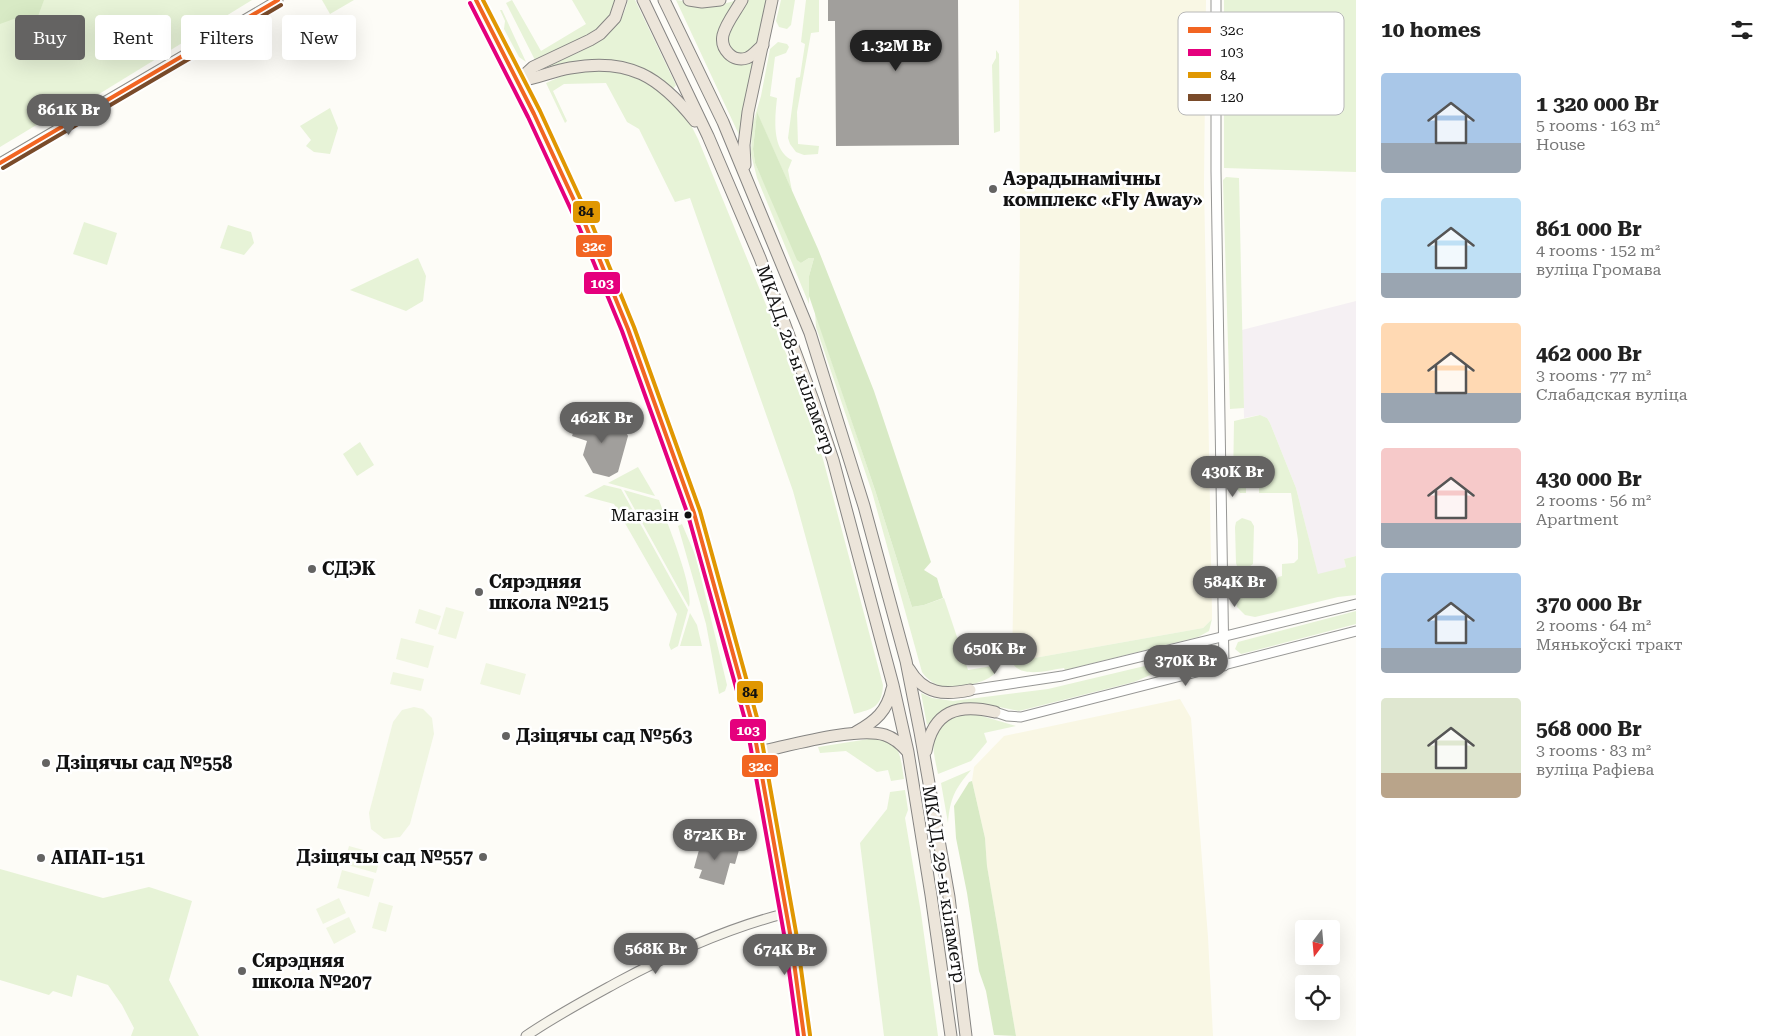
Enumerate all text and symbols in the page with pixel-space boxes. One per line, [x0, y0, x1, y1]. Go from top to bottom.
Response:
legend [1178, 12, 1344, 115]
chip: Buy [15, 15, 85, 60]
chip: Rent [95, 15, 171, 60]
chip: Filters [181, 15, 272, 60]
chip: New [282, 15, 356, 60]
icon: filters [1728, 16, 1756, 44]
text: 10 homes [1381, 18, 1481, 42]
text: 32с [1220, 22, 1244, 38]
pin: 1.32M Br [844, 30, 948, 72]
text: 1.32M Br [861, 36, 931, 55]
text: 103 [1220, 44, 1244, 60]
text: 84 [1220, 67, 1236, 83]
text: 120 [1220, 89, 1244, 105]
text: 1 320 000 Br [1536, 92, 1659, 116]
icon: home [1421, 93, 1481, 153]
pin: 861K Br [23, 94, 115, 136]
text: 861K Br [38, 100, 100, 119]
text: 5 rooms · 163 m² [1536, 116, 1660, 135]
text: House [1536, 135, 1585, 154]
place label: Аэрадынамічны комплекс «Fly Away» [1003, 168, 1203, 210]
marker: Аэрадынамічны комплекс «Fly Away» [987, 183, 999, 195]
line badge: 84 [572, 200, 601, 224]
text: 84 [578, 203, 594, 219]
text: 861 000 Br [1536, 217, 1642, 241]
icon: home [1421, 218, 1481, 278]
line badge: 32с [575, 234, 613, 258]
text: 32с [582, 238, 606, 254]
text: 4 rooms · 152 m² [1536, 241, 1660, 260]
text: вуліца Громава [1536, 260, 1661, 279]
street label: МКАД, 28-ы кіламетр [752, 262, 841, 457]
line badge: 103 [583, 271, 621, 295]
text: 103 [590, 275, 614, 291]
text: 462 000 Br [1536, 342, 1642, 366]
icon: home [1421, 343, 1481, 403]
text: 3 rooms · 77 m² [1536, 366, 1651, 385]
text: Слабадская вуліца [1536, 385, 1687, 404]
pin: 462K Br [556, 402, 648, 444]
text: 462K Br [571, 408, 633, 427]
pin: 430K Br [1187, 456, 1279, 498]
text: 430K Br [1202, 462, 1264, 481]
text: 430 000 Br [1536, 467, 1642, 491]
icon: home [1421, 468, 1481, 528]
text: 2 rooms · 56 m² [1536, 491, 1651, 510]
place label: Магазін [611, 505, 679, 525]
marker: Магазін [683, 510, 693, 520]
text: Apartment [1536, 510, 1619, 529]
place label: СДЭК [322, 558, 376, 579]
marker: СДЭК [306, 563, 318, 575]
pin: 584K Br [1189, 566, 1281, 608]
place label: Сярэдняя школа №215 [489, 571, 609, 613]
text: 584K Br [1204, 572, 1266, 591]
marker: Сярэдняя школа №215 [473, 586, 485, 598]
text: 370 000 Br [1536, 592, 1642, 616]
icon: home [1421, 593, 1481, 653]
text: 2 rooms · 64 m² [1536, 616, 1651, 635]
pin: 650K Br [949, 632, 1041, 675]
text: Мянькоўскі тракт [1536, 635, 1683, 654]
text: 650K Br [964, 639, 1026, 658]
pin: 370K Br [1140, 644, 1232, 687]
text: 370K Br [1155, 651, 1217, 670]
line badge: 84 [736, 680, 764, 704]
text: 84 [742, 684, 758, 700]
text: 568 000 Br [1536, 717, 1642, 741]
line badge: 103 [729, 718, 767, 742]
icon: home [1421, 718, 1481, 778]
text: 103 [736, 722, 760, 738]
place label: Дзіцячы сад №563 [516, 725, 692, 746]
marker: Дзіцячы сад №563 [500, 730, 512, 742]
text: 3 rooms · 83 m² [1536, 741, 1651, 760]
place label: Дзіцячы сад №558 [56, 752, 232, 773]
line badge: 32с [741, 754, 779, 778]
marker: Дзіцячы сад №558 [40, 757, 52, 769]
text: 32с [748, 758, 772, 774]
text: вуліца Рафіева [1536, 760, 1654, 779]
street label: МКАД, 29-ы кіламетр [918, 784, 971, 984]
pin: 872K Br [669, 818, 761, 861]
text: 872K Br [684, 825, 746, 844]
place label: Дзіцячы сад №557 [297, 846, 473, 867]
place label: АПАП-151 [51, 847, 145, 868]
marker: Дзіцячы сад №557 [477, 851, 489, 863]
marker: АПАП-151 [35, 852, 47, 864]
north arrow [1295, 920, 1340, 965]
map controls [1295, 920, 1340, 1020]
pin: 568K Br [610, 932, 702, 975]
pin: 674K Br [739, 934, 831, 976]
text: 568K Br [625, 939, 687, 958]
text: 674K Br [754, 940, 816, 959]
place label: Сярэдняя школа №207 [252, 950, 372, 992]
marker: Сярэдняя школа №207 [236, 965, 248, 977]
button: locate [1295, 975, 1340, 1020]

